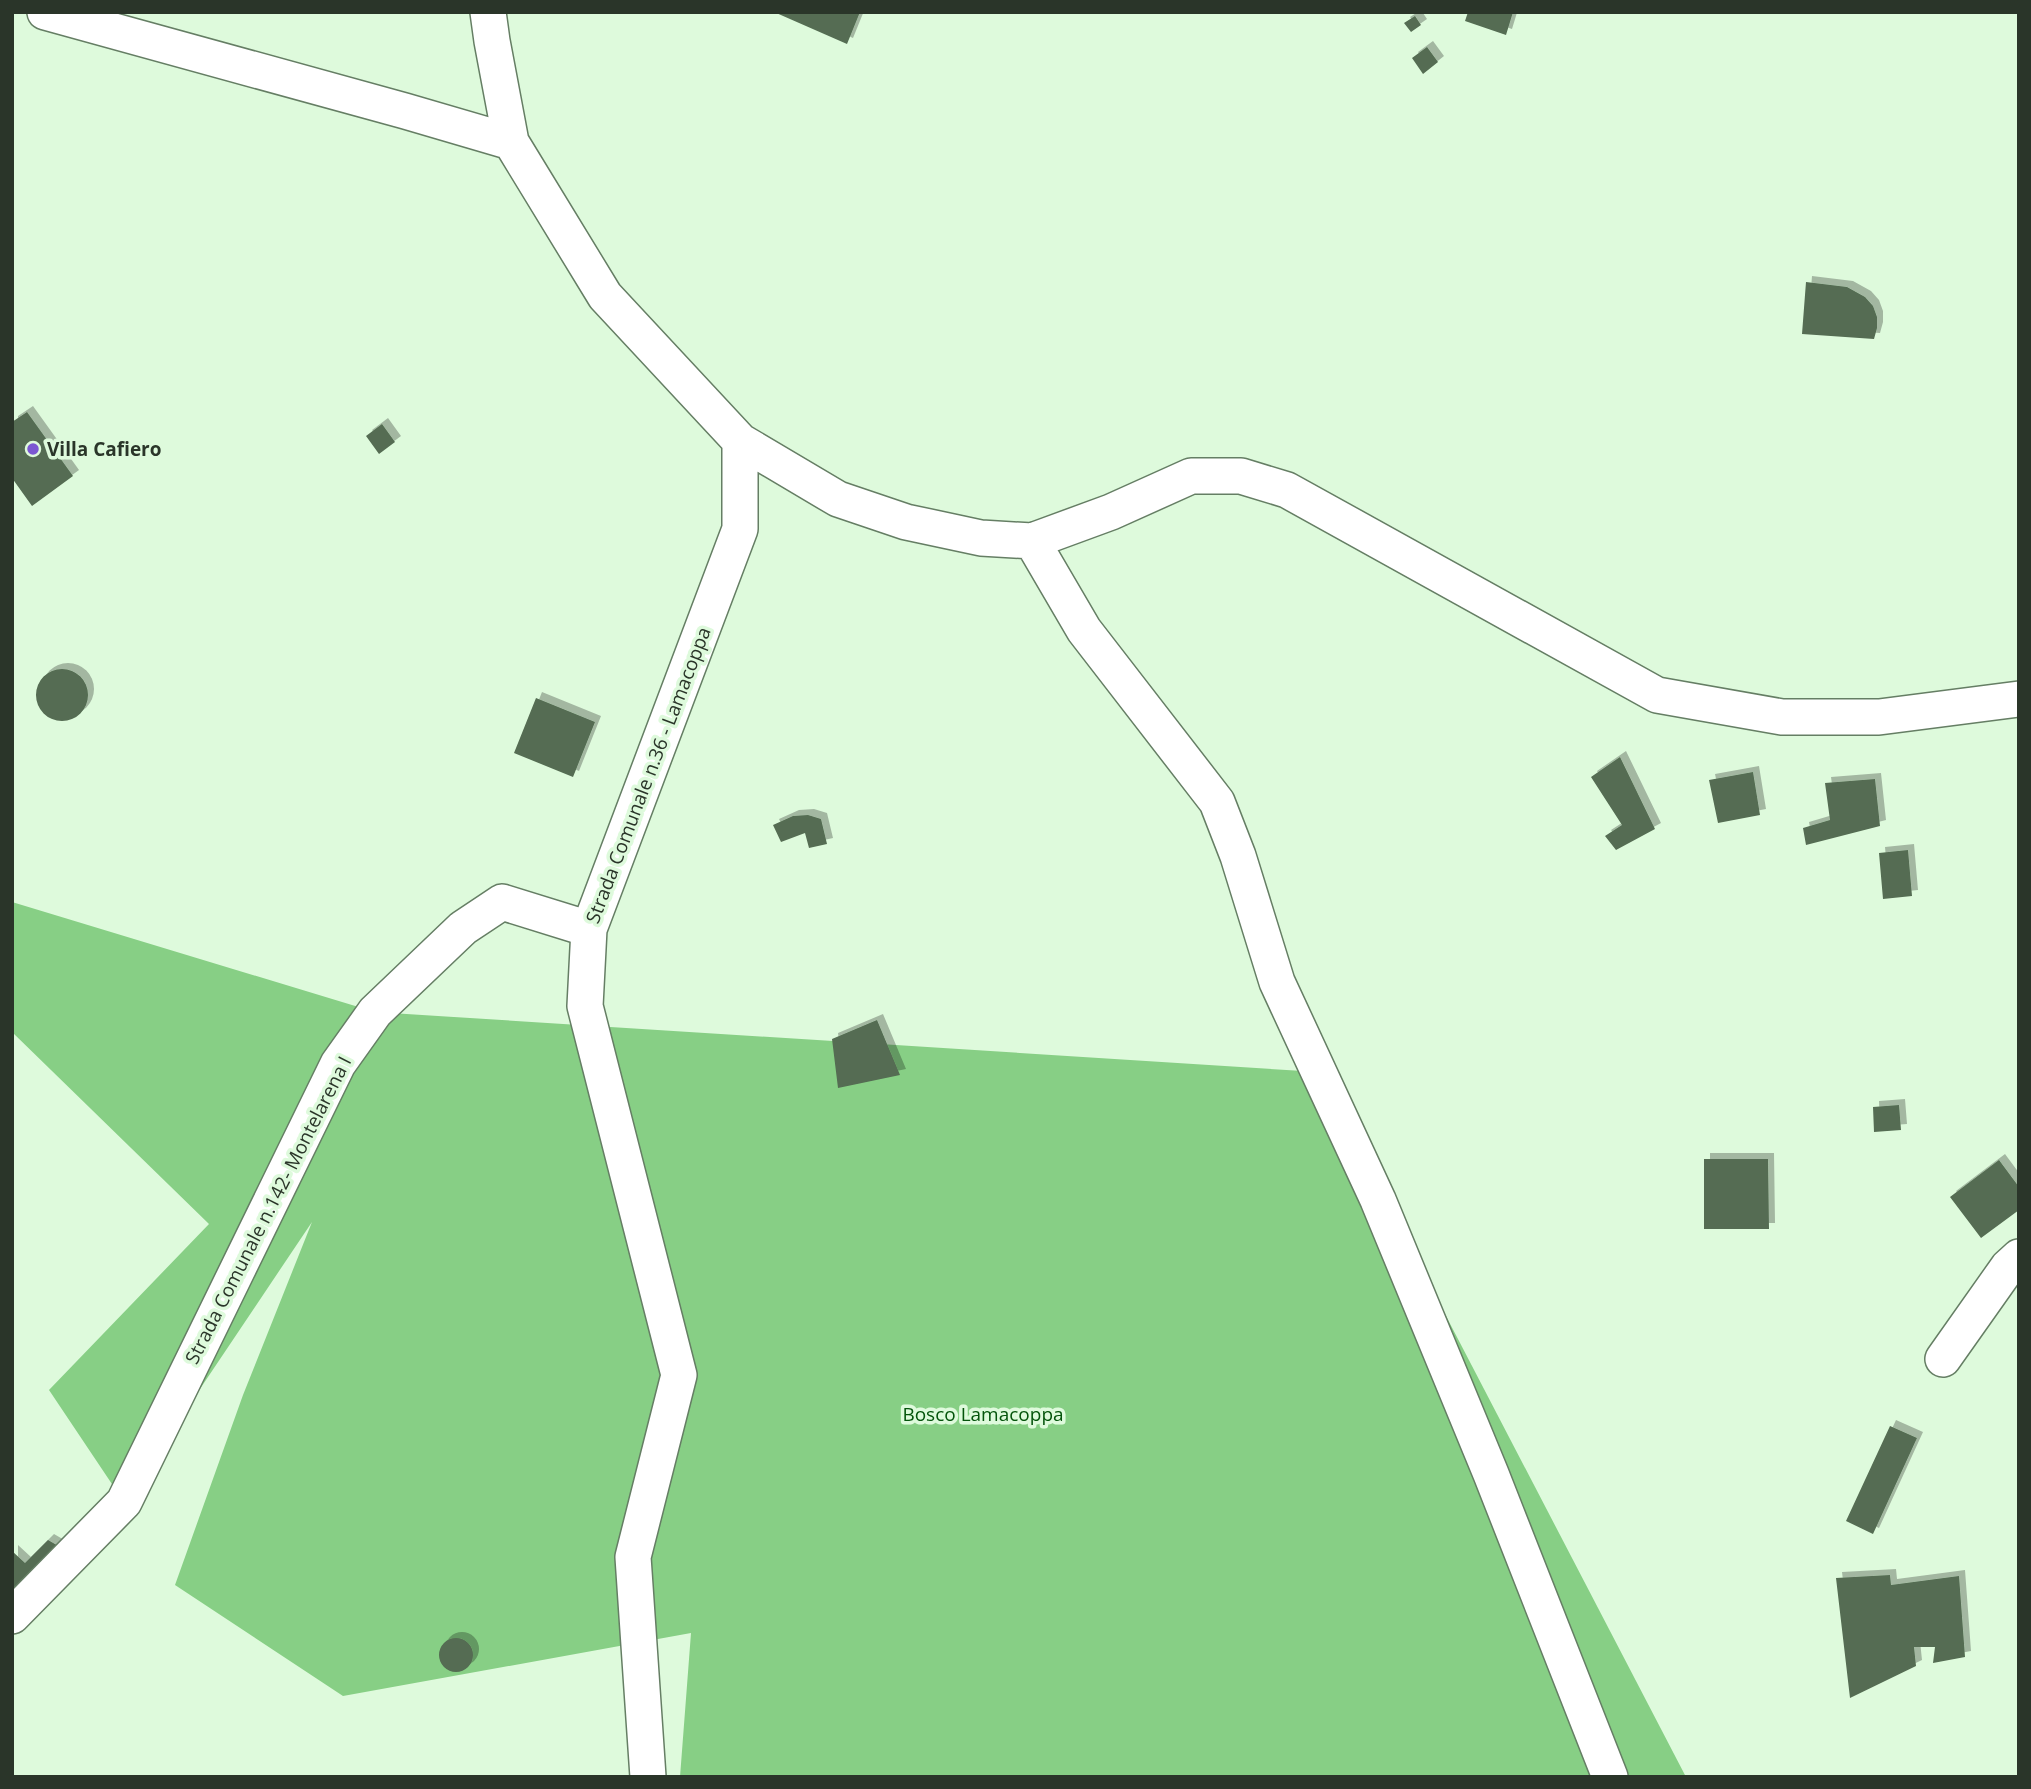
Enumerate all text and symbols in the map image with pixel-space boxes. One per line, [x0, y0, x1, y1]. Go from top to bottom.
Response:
place label: Villa Cafiero [47, 436, 162, 462]
marker: Villa Cafiero [25, 441, 41, 457]
street label: Strada Comunale n.36 - Lamacoppa [579, 623, 717, 927]
street label: Strada Comunale n.142- Montelarena I [179, 1052, 357, 1368]
park label: Bosco Lamacoppa [902, 1401, 1064, 1427]

